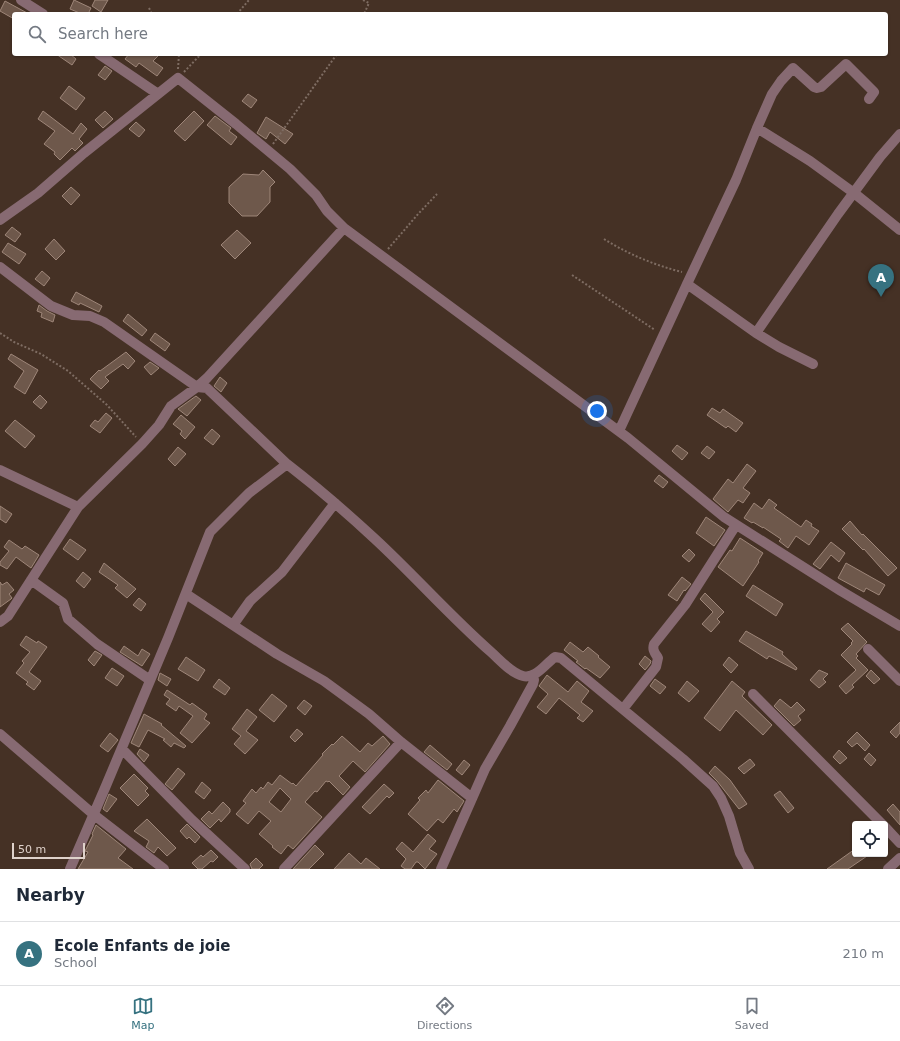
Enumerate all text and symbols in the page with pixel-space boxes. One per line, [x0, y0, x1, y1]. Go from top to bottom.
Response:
search box [12, 12, 888, 56]
icon: search [26, 23, 48, 45]
text: Search here [58, 25, 148, 43]
pin: A [868, 264, 894, 297]
your location [587, 401, 607, 421]
map controls [852, 821, 888, 857]
button: locate [852, 821, 888, 857]
scale bar [12, 841, 85, 860]
text: 50 m [18, 843, 46, 856]
text: Nearby [16, 885, 85, 905]
text: Ecole Enfants de joie [54, 937, 230, 955]
text: A [24, 946, 34, 961]
text: 210 m [842, 946, 884, 961]
text: School [54, 955, 97, 970]
tab: Map [131, 995, 154, 1032]
tab: Directions [417, 995, 472, 1032]
tab: Saved [735, 995, 769, 1032]

